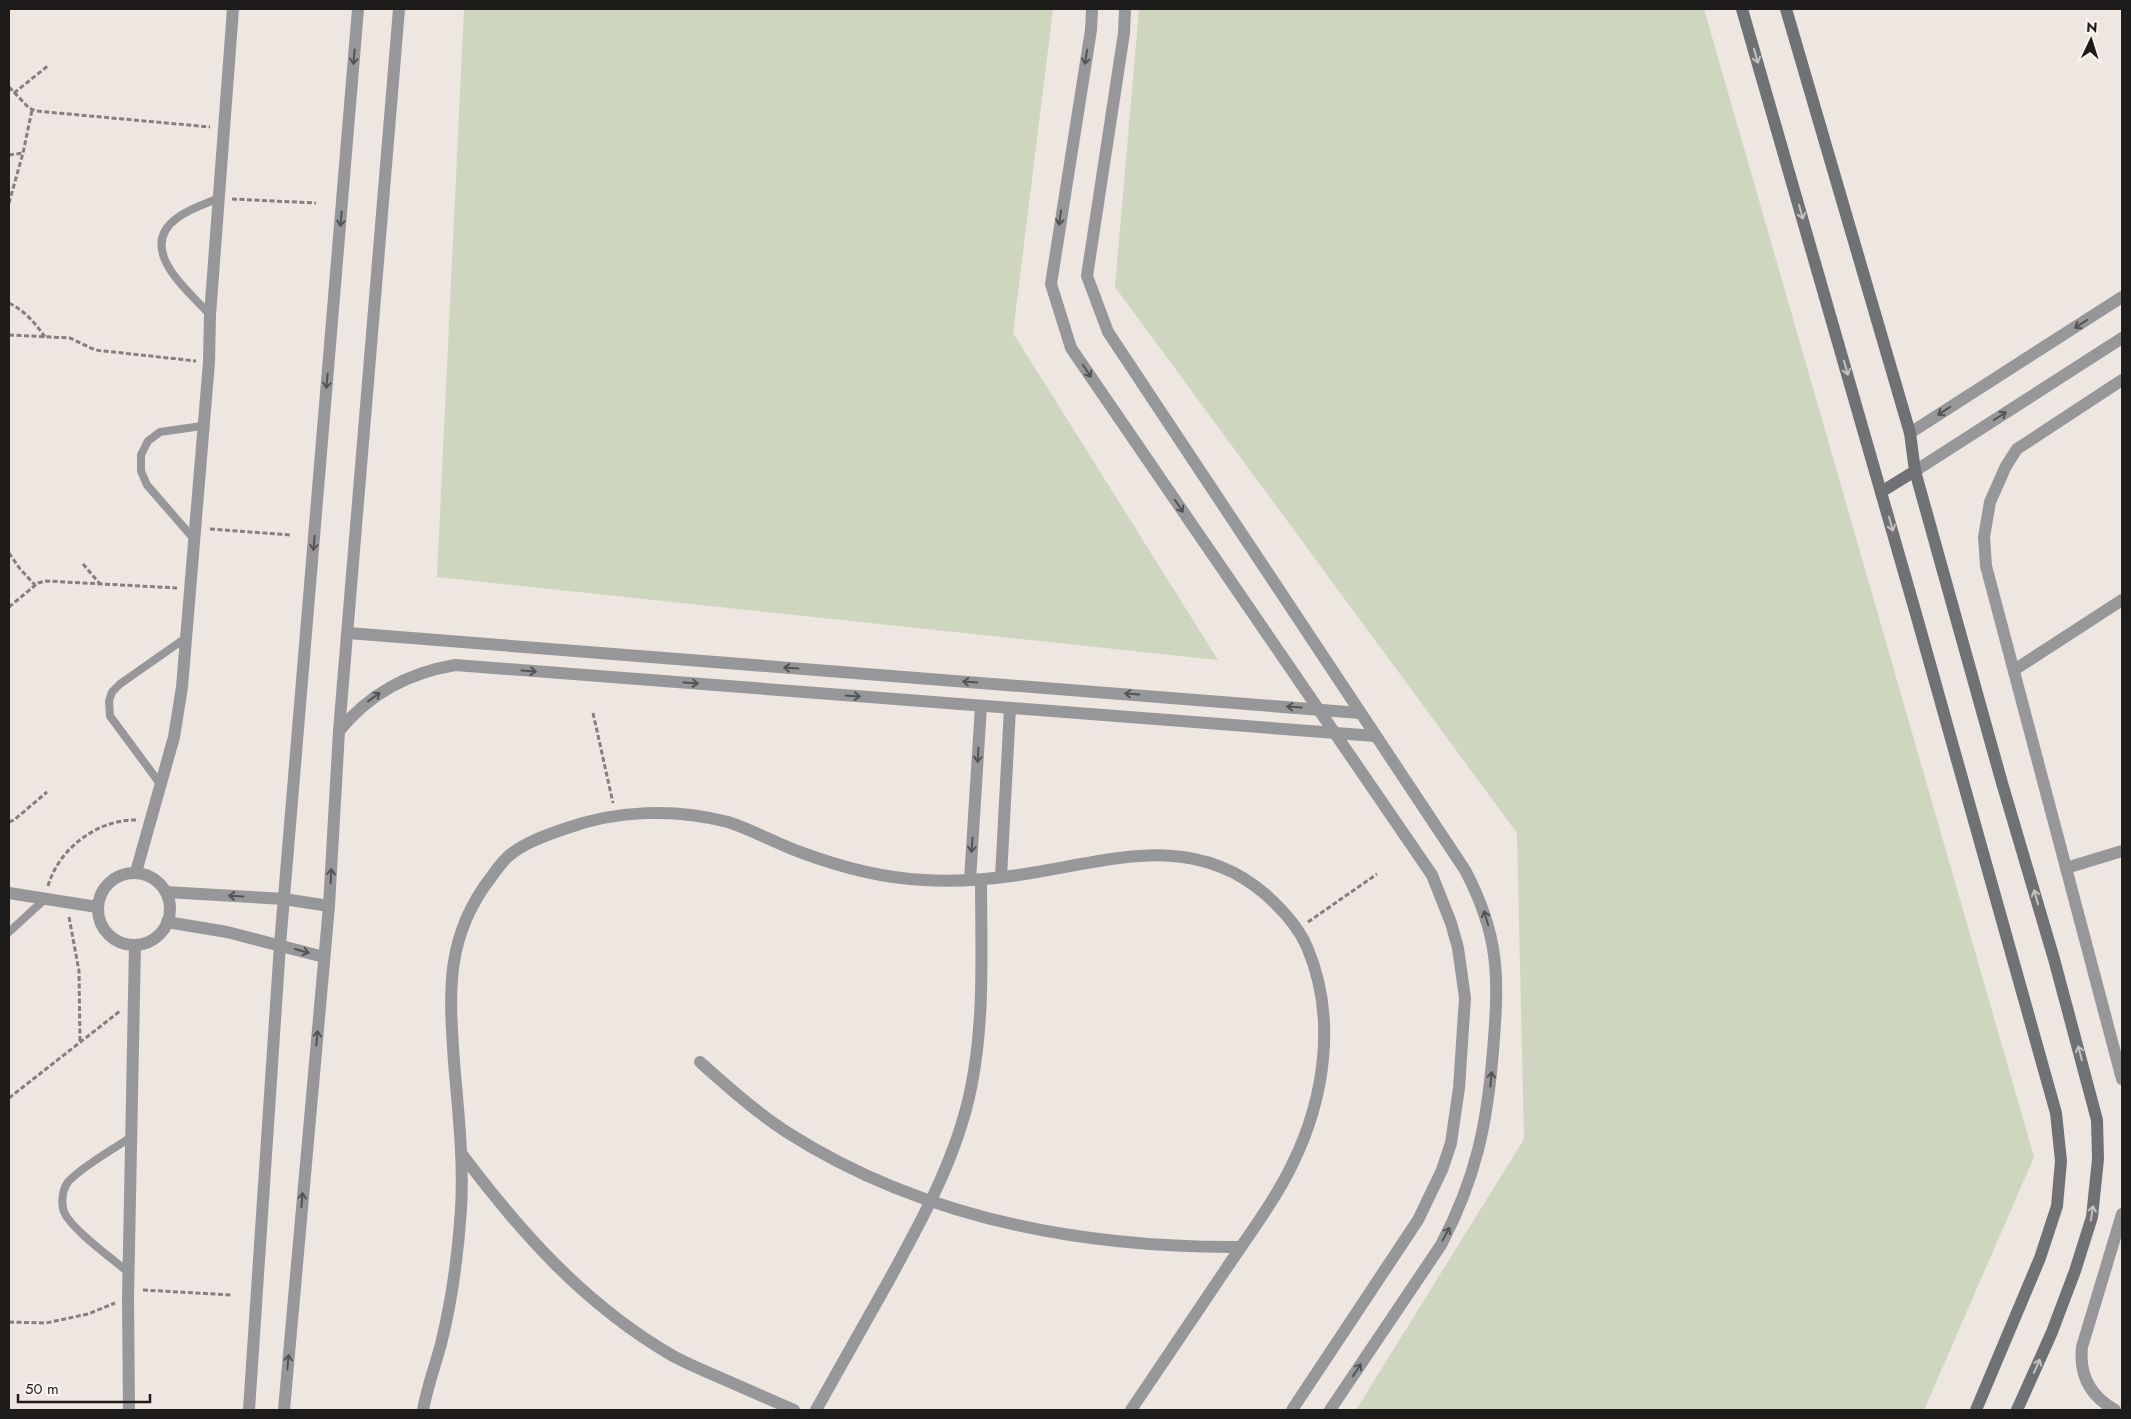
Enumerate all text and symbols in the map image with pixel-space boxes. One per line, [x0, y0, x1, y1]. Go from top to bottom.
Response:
north arrow [2066, 15, 2116, 65]
text: N [2086, 17, 2098, 37]
one-way arrow [1751, 47, 1761, 63]
one-way arrow [349, 49, 359, 65]
one-way arrow [1081, 49, 1091, 65]
one-way arrow [1796, 203, 1806, 219]
one-way arrow [1055, 209, 1065, 225]
one-way arrow [336, 211, 345, 227]
one-way arrow [2075, 319, 2089, 329]
one-way arrow [1841, 359, 1851, 375]
one-way arrow [1082, 364, 1092, 378]
one-way arrow [323, 373, 332, 389]
one-way arrow [1938, 407, 1952, 417]
one-way arrow [1993, 411, 2007, 421]
one-way arrow [1174, 498, 1184, 512]
one-way arrow [1886, 516, 1896, 532]
one-way arrow [309, 535, 319, 551]
one-way arrow [783, 663, 799, 672]
one-way arrow [520, 666, 536, 676]
one-way arrow [963, 677, 979, 686]
one-way arrow [682, 679, 698, 688]
one-way arrow [1125, 690, 1141, 699]
one-way arrow [844, 691, 860, 701]
one-way arrow [366, 692, 380, 702]
one-way arrow [1287, 702, 1303, 712]
one-way arrow [973, 746, 982, 762]
one-way arrow [968, 837, 977, 853]
one-way arrow [326, 868, 335, 884]
one-way arrow [2030, 889, 2040, 905]
one-way arrow [228, 891, 244, 900]
one-way arrow [1480, 910, 1490, 926]
one-way arrow [294, 947, 310, 957]
one-way arrow [312, 1030, 322, 1046]
one-way arrow [2075, 1046, 2084, 1062]
one-way arrow [1486, 1071, 1495, 1087]
one-way arrow [298, 1192, 307, 1208]
one-way arrow [2087, 1205, 2097, 1221]
one-way arrow [1442, 1227, 1451, 1242]
one-way arrow [283, 1354, 293, 1370]
one-way arrow [2032, 1359, 2042, 1374]
one-way arrow [1352, 1363, 1362, 1377]
scale bar [18, 1372, 150, 1404]
text: 50 m [25, 1378, 59, 1400]

